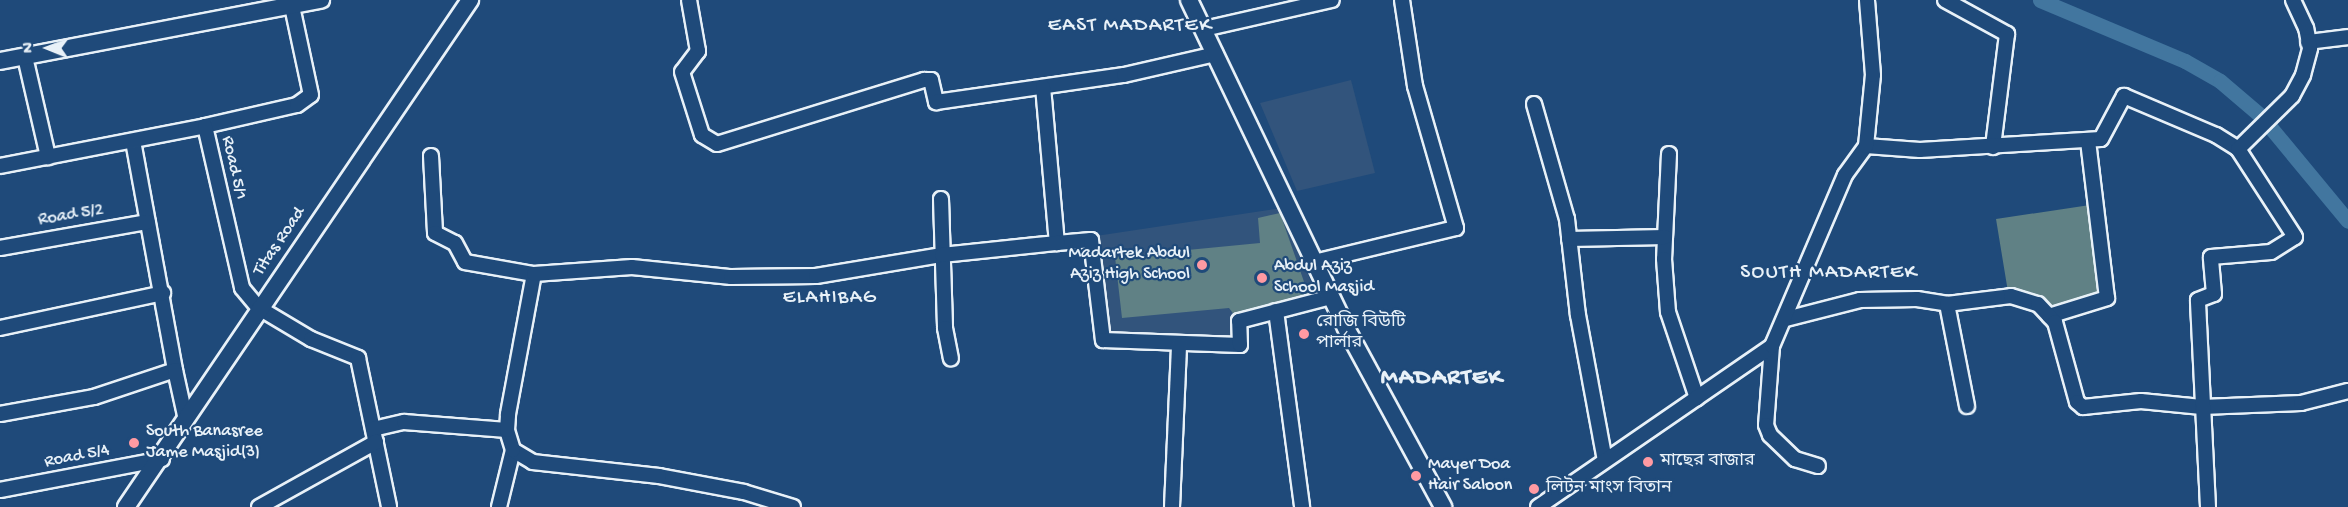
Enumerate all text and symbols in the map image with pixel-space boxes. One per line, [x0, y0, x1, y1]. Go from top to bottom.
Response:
district label: EAST MADARTEK [1048, 14, 1212, 40]
north arrow [18, 18, 78, 78]
text: N [20, 42, 39, 53]
street label: Road 5/1 [215, 134, 251, 202]
street label: Road 5/2 [37, 200, 105, 232]
street label: Titas Road [249, 203, 311, 281]
place label: Madartek Abdul Aziz High School [1069, 244, 1190, 286]
place label: Abdul Aziz School Masjid [1274, 257, 1374, 300]
marker: Madartek Abdul Aziz High School [1195, 258, 1209, 272]
district label: SOUTH MADARTEK [1740, 261, 1918, 287]
marker: Abdul Aziz School Masjid [1255, 271, 1269, 285]
district label: ELAHIBAG [783, 286, 877, 310]
place label: রোজি বিউটি পার্লার [1316, 313, 1406, 356]
marker: রোজি বিউটি পার্লার [1297, 327, 1311, 341]
district label: MADARTEK [1381, 365, 1503, 393]
place label: South Banasree Jame Masjid(3) [146, 422, 263, 464]
marker: South Banasree Jame Masjid(3) [127, 436, 141, 450]
street label: Road 5/4 [43, 440, 111, 474]
place label: মাছের বাজার [1660, 451, 1755, 473]
place label: Mayer Doa Hair Saloon [1428, 455, 1512, 498]
marker: মাছের বাজার [1641, 455, 1655, 469]
marker: Mayer Doa Hair Saloon [1409, 469, 1423, 483]
place label: লিটন মাংস বিতান [1546, 478, 1672, 500]
marker: লিটন মাংস বিতান [1527, 482, 1541, 496]

